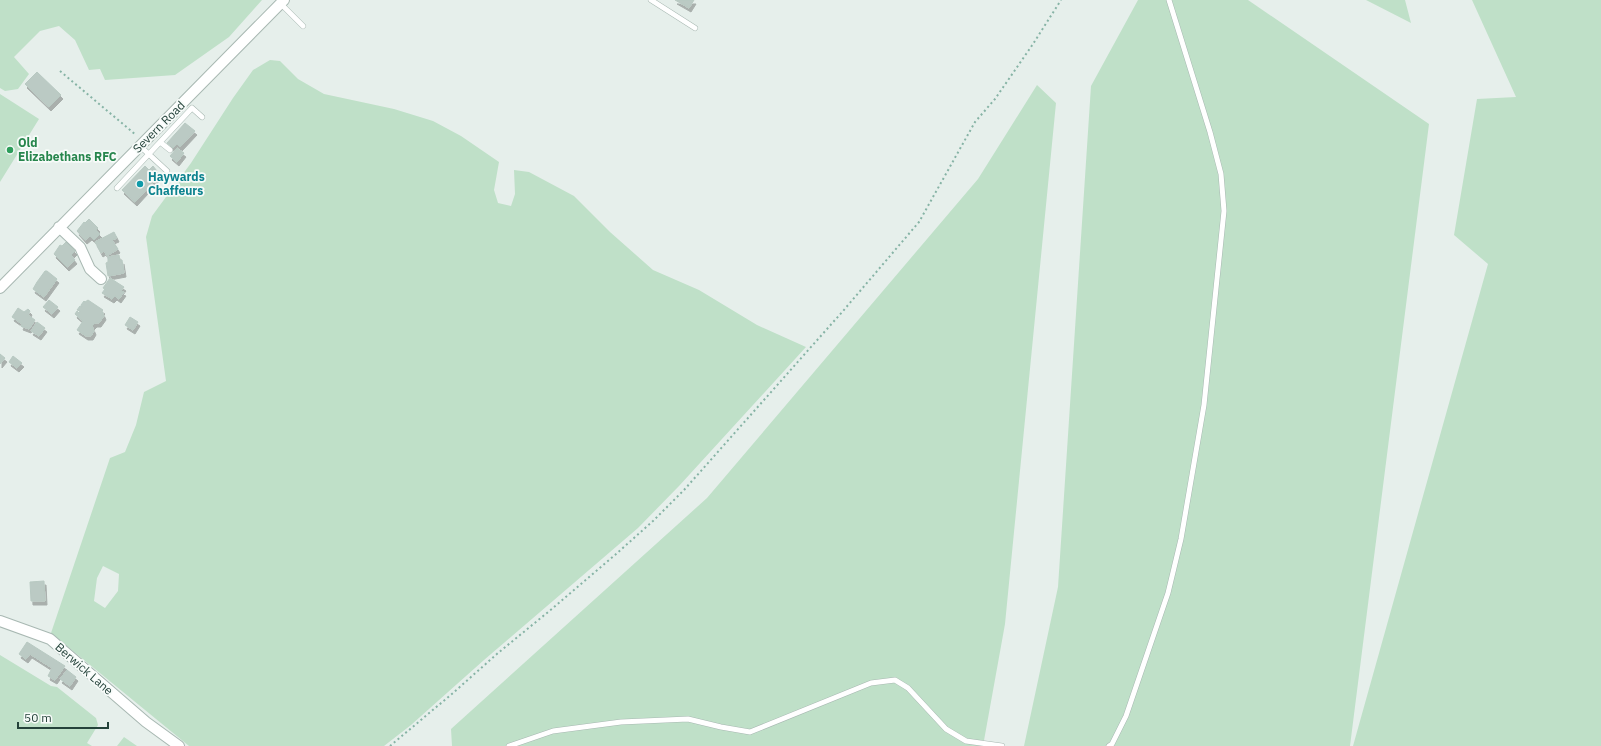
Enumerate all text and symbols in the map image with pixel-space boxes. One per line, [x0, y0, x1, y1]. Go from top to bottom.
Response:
street label: Severn Road [129, 97, 188, 156]
place label: Old Elizabethans RFC [18, 135, 117, 164]
marker: Old Elizabethans RFC [5, 145, 15, 155]
place label: Haywards Chaffeurs [148, 169, 205, 198]
marker: Haywards Chaffeurs [135, 179, 145, 189]
street label: Berwick Lane [52, 639, 117, 698]
scale bar [18, 704, 108, 730]
text: 50 m [24, 710, 52, 725]

